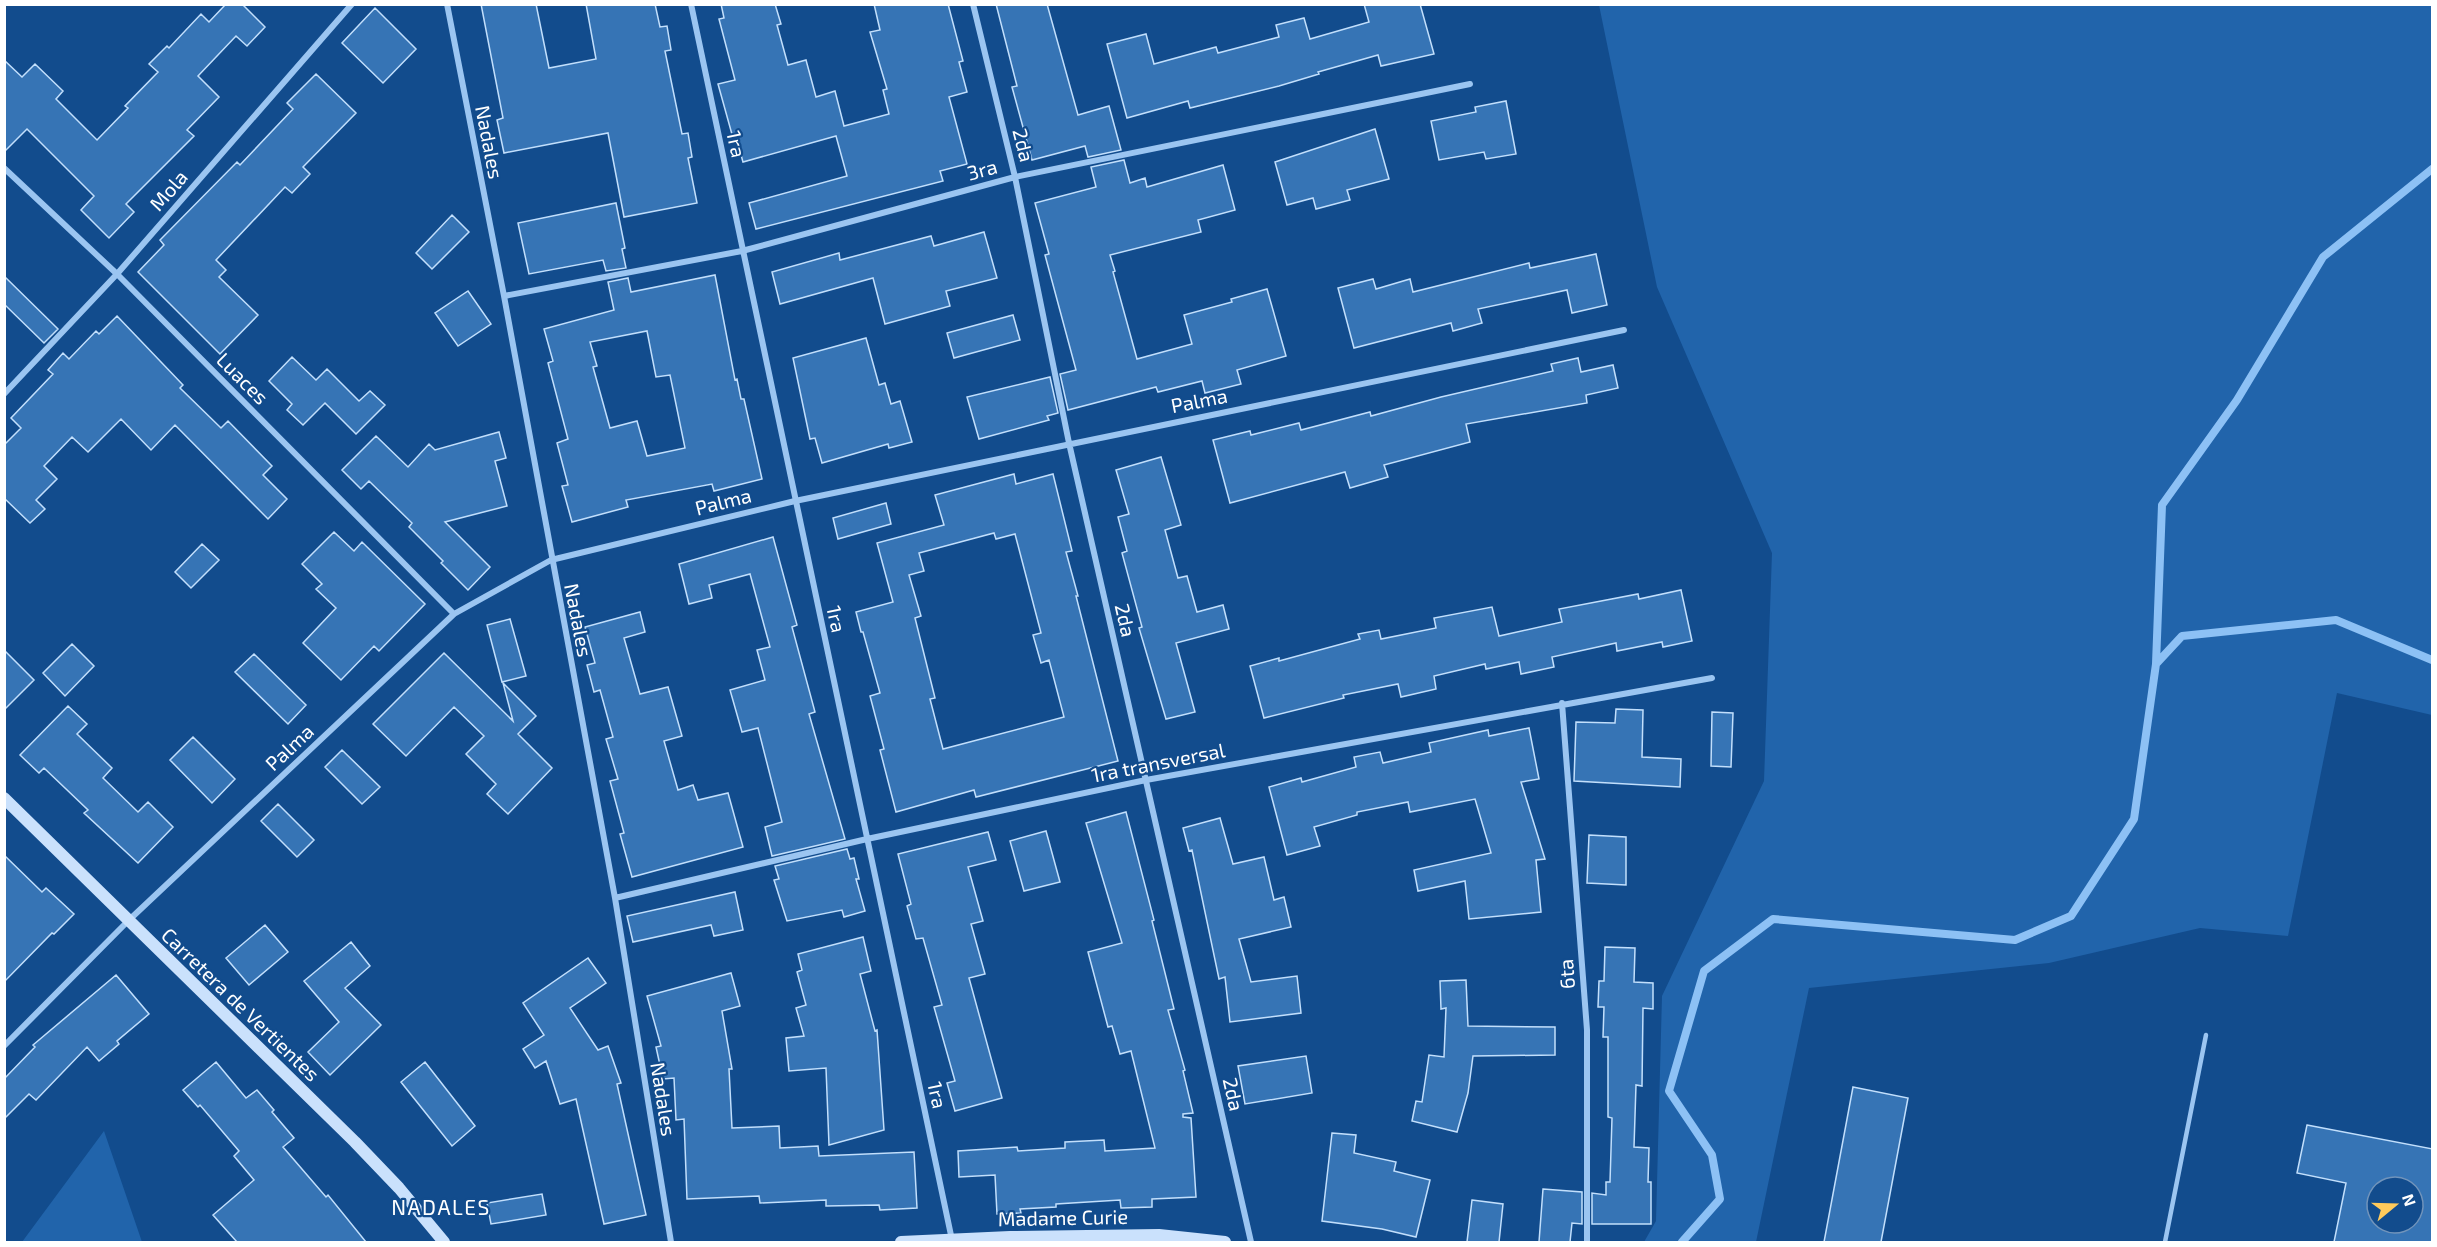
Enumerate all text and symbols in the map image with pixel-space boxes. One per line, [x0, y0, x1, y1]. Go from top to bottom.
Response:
street label: Nadales [471, 103, 509, 181]
street label: 2da [1008, 126, 1040, 164]
street label: 1ra [722, 128, 752, 160]
street label: 3ra [964, 154, 1000, 184]
street label: Mola [144, 165, 192, 215]
street label: Luaces [212, 347, 274, 409]
street label: Palma [1169, 383, 1229, 417]
street label: Palma [692, 482, 754, 520]
street label: Nadales [560, 581, 598, 659]
street label: 2da [1111, 601, 1141, 639]
street label: 1ra [822, 603, 852, 635]
street label: Palma [260, 719, 318, 775]
street label: 1ra transversal [1089, 737, 1227, 787]
street label: Carretera de Vertientes [157, 922, 325, 1086]
street label: 6ta [1553, 958, 1579, 990]
street label: Nadales [646, 1060, 682, 1138]
street label: 2da [1219, 1075, 1249, 1113]
street label: 1ra [923, 1079, 953, 1111]
north arrow [2365, 1175, 2425, 1235]
text: N [2399, 1191, 2421, 1209]
district label: NADALES [391, 1194, 491, 1219]
street label: Madame Curie [998, 1204, 1128, 1230]

